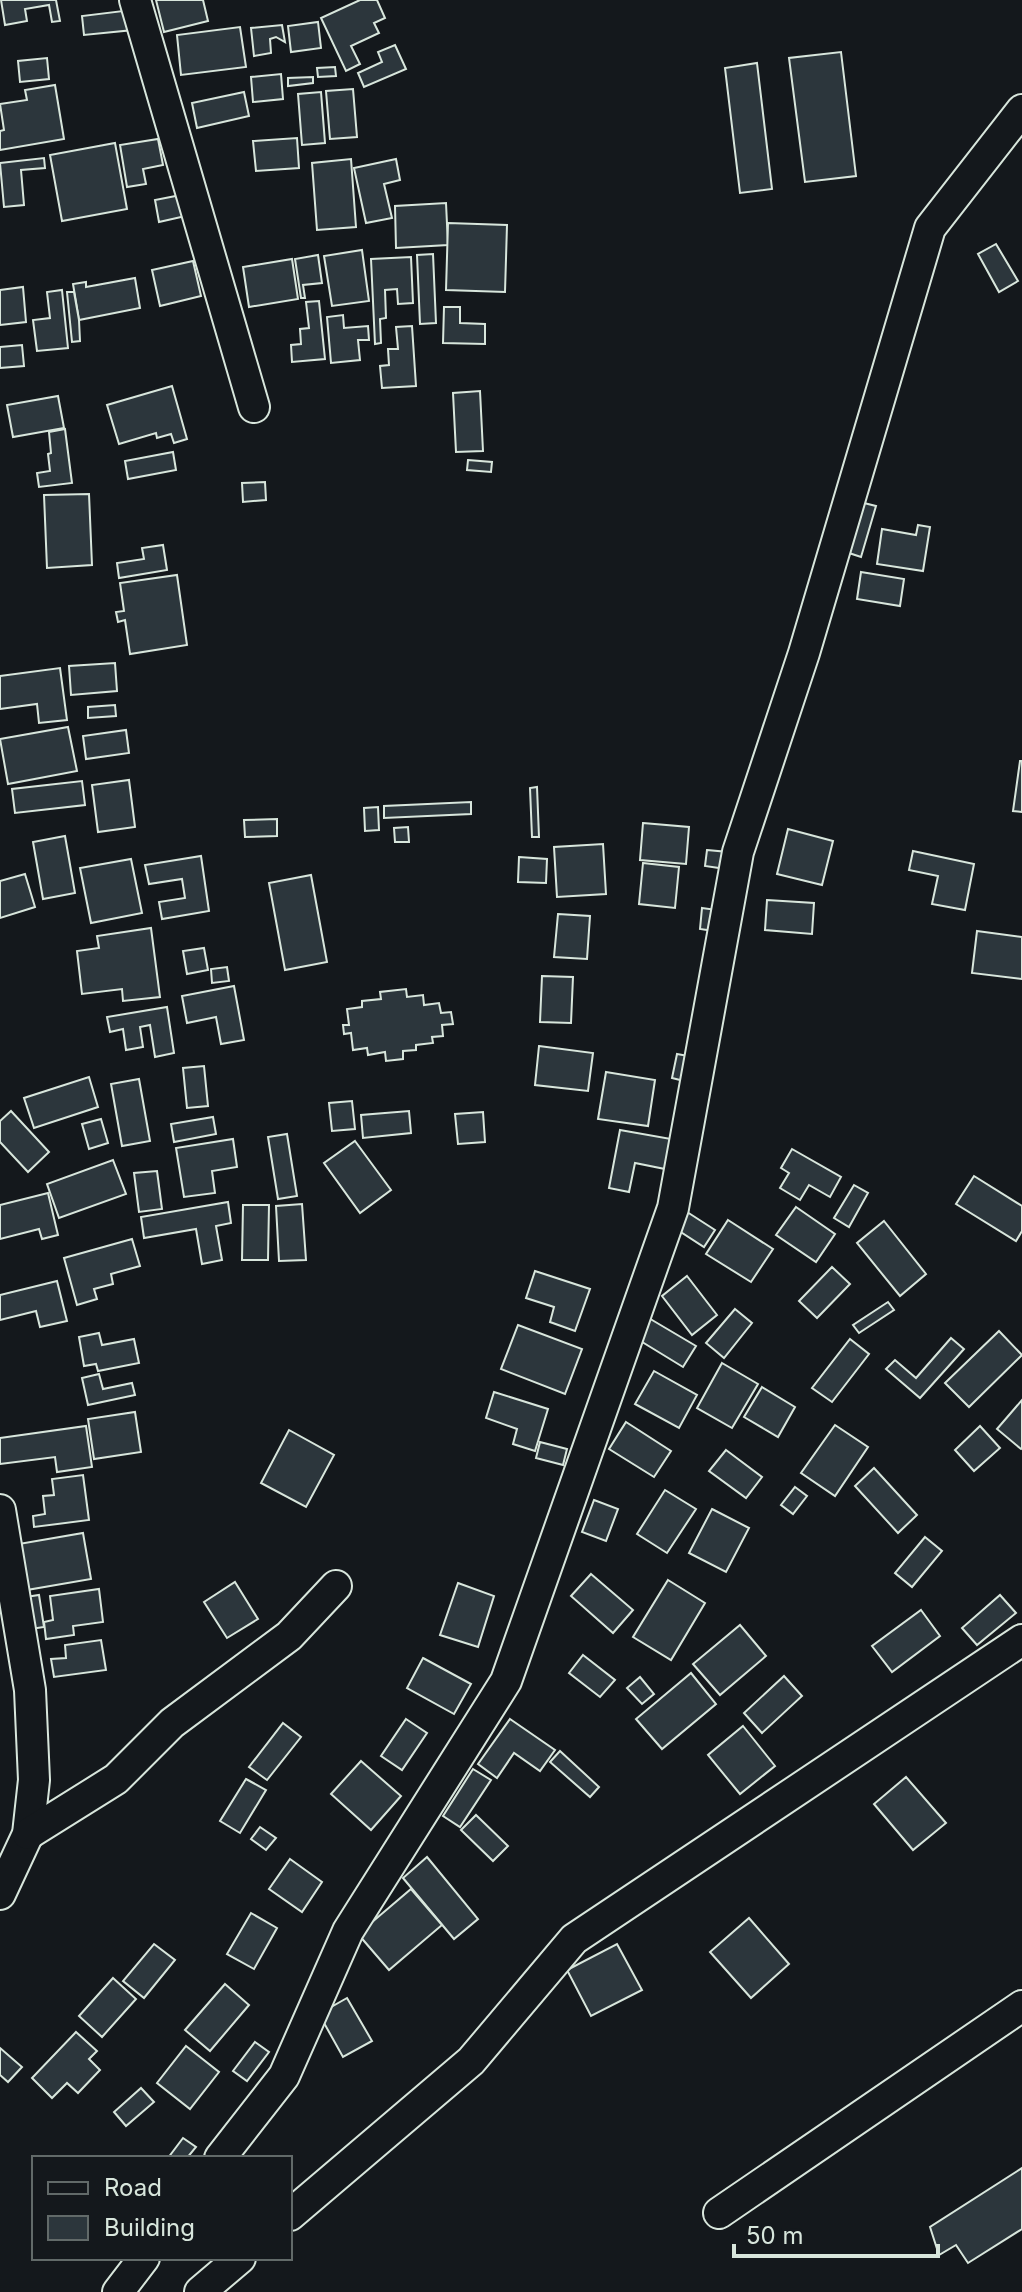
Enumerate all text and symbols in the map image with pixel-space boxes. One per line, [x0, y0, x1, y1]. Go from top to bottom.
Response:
legend [32, 2156, 292, 2260]
text: Road [104, 2173, 162, 2202]
scale bar [734, 2208, 938, 2258]
text: Building [104, 2213, 195, 2242]
text: 50 m [746, 2221, 804, 2250]

